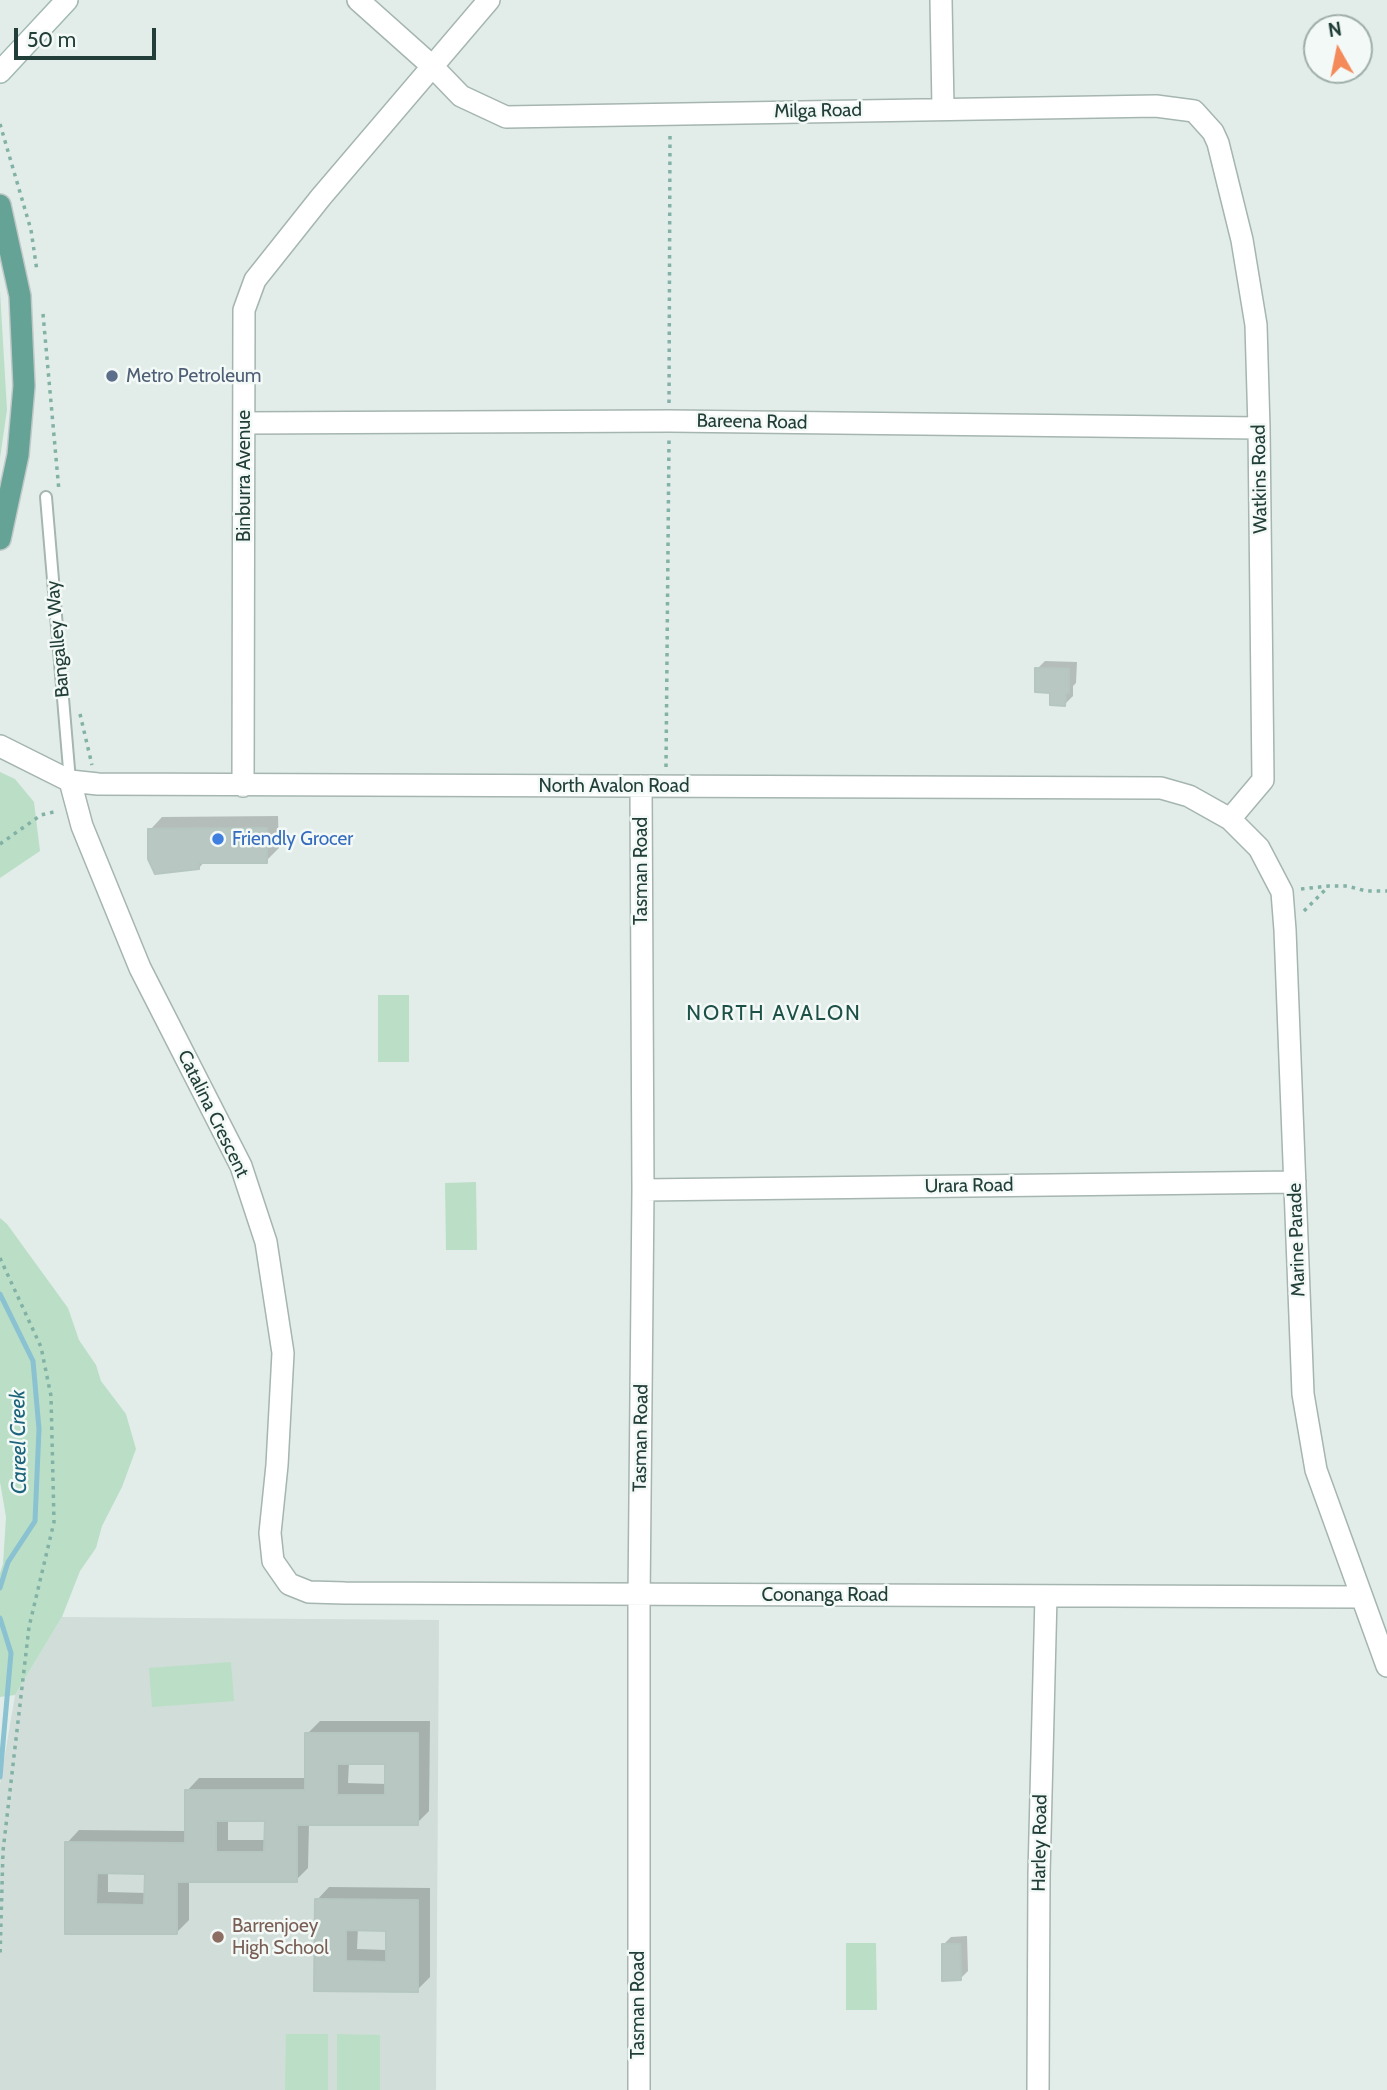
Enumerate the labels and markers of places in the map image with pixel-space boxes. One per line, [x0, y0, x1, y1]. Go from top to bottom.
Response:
place label: Metro Petroleum [126, 365, 262, 387]
marker: Metro Petroleum [104, 368, 120, 384]
place label: Friendly Grocer [232, 828, 353, 850]
marker: Friendly Grocer [210, 831, 226, 847]
place label: Barrenjoey High School [232, 1915, 329, 1959]
marker: Barrenjoey High School [210, 1929, 226, 1945]

